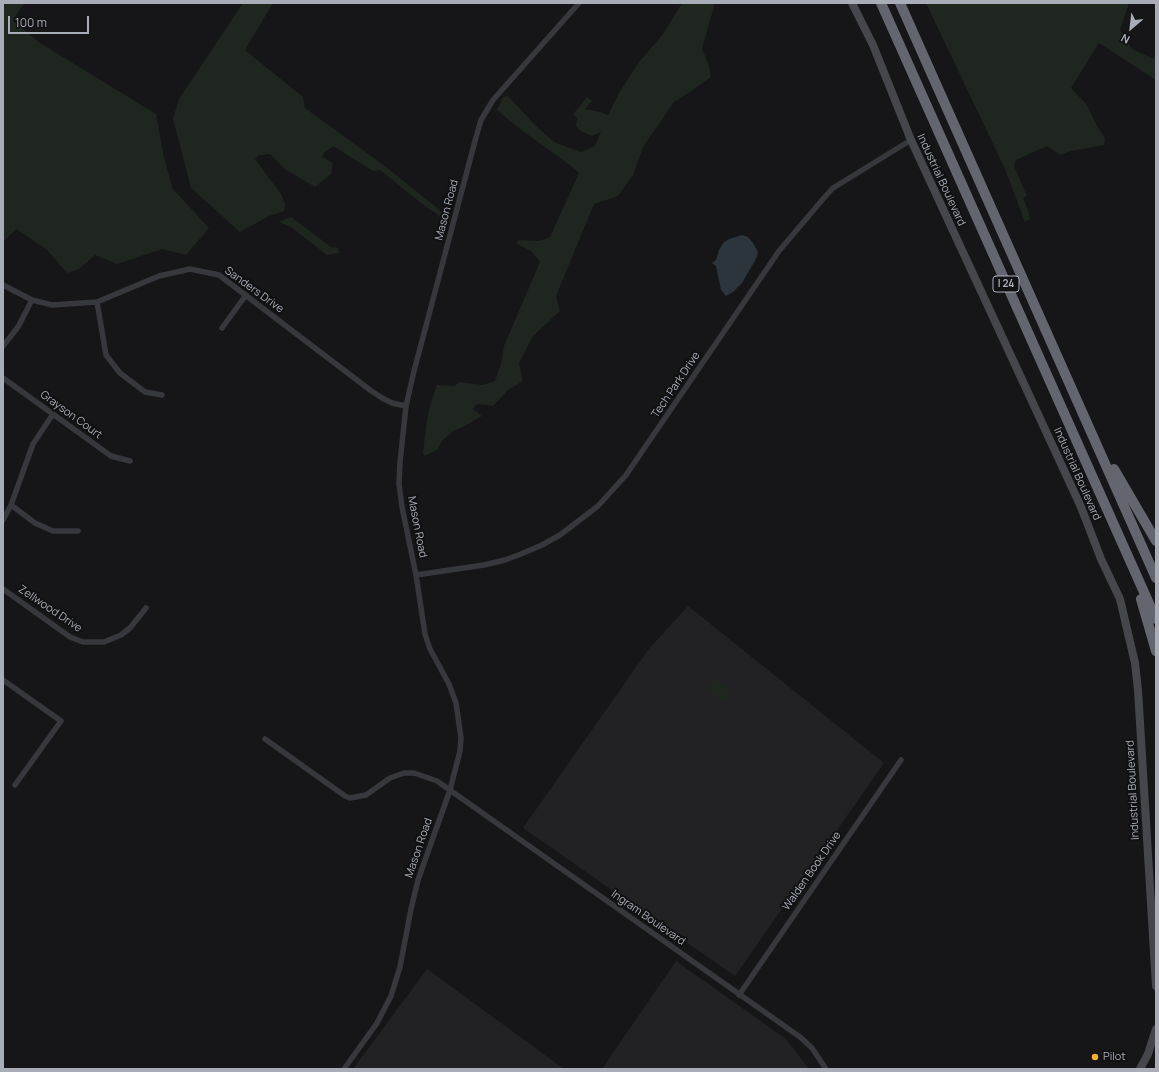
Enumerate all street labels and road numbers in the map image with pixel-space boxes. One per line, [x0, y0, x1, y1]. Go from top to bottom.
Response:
street label: Industrial Boulevard [914, 132, 968, 228]
street label: Mason Road [433, 178, 461, 242]
street label: Sanders Drive [222, 264, 286, 316]
road number: I 24 [993, 276, 1019, 292]
street label: Tech Park Drive [649, 349, 703, 421]
street label: Grayson Court [37, 388, 105, 442]
street label: Industrial Boulevard [1051, 426, 1103, 522]
street label: Mason Road [405, 495, 429, 559]
street label: Zellwood Drive [16, 583, 84, 635]
street label: Industrial Boulevard [1124, 740, 1142, 840]
street label: Mason Road [403, 816, 435, 880]
street label: Walden Book Drive [780, 829, 844, 913]
street label: Ingram Boulevard [608, 888, 688, 948]

